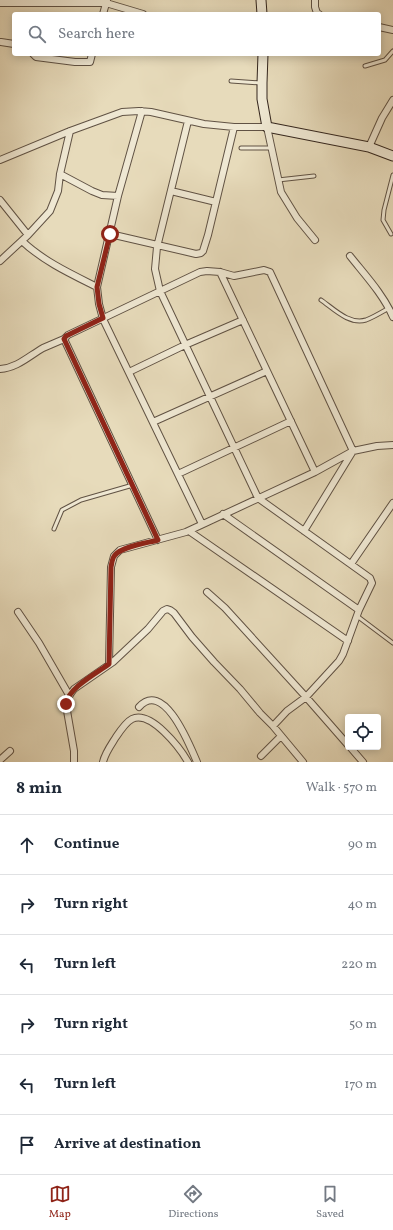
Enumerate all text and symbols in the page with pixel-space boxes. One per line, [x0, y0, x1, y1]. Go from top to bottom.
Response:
search box [12, 12, 381, 56]
icon: search [26, 23, 48, 45]
text: Search here [58, 24, 135, 45]
route start [101, 225, 119, 243]
route end [57, 695, 75, 713]
map controls [345, 714, 381, 750]
button: locate [345, 714, 381, 750]
text: 8 min [16, 777, 62, 800]
text: Walk · 570 m [306, 779, 377, 797]
icon: ahead [16, 834, 38, 856]
text: Continue [54, 834, 119, 855]
text: 90 m [348, 836, 377, 854]
icon: right [16, 894, 38, 916]
text: Turn right [54, 894, 128, 915]
text: 40 m [348, 896, 377, 914]
icon: left [16, 954, 38, 976]
text: Turn left [54, 954, 116, 975]
text: 220 m [341, 956, 377, 974]
icon: right [16, 1014, 38, 1036]
text: Turn right [54, 1014, 128, 1035]
text: 50 m [349, 1016, 377, 1034]
icon: left [16, 1074, 38, 1096]
text: Turn left [54, 1074, 116, 1095]
text: 170 m [344, 1076, 377, 1094]
icon: arrive [16, 1134, 38, 1156]
text: Arrive at destination [54, 1134, 201, 1155]
tab: Map [49, 1183, 71, 1222]
tab: Directions [168, 1183, 219, 1222]
tab: Saved [316, 1183, 344, 1222]

